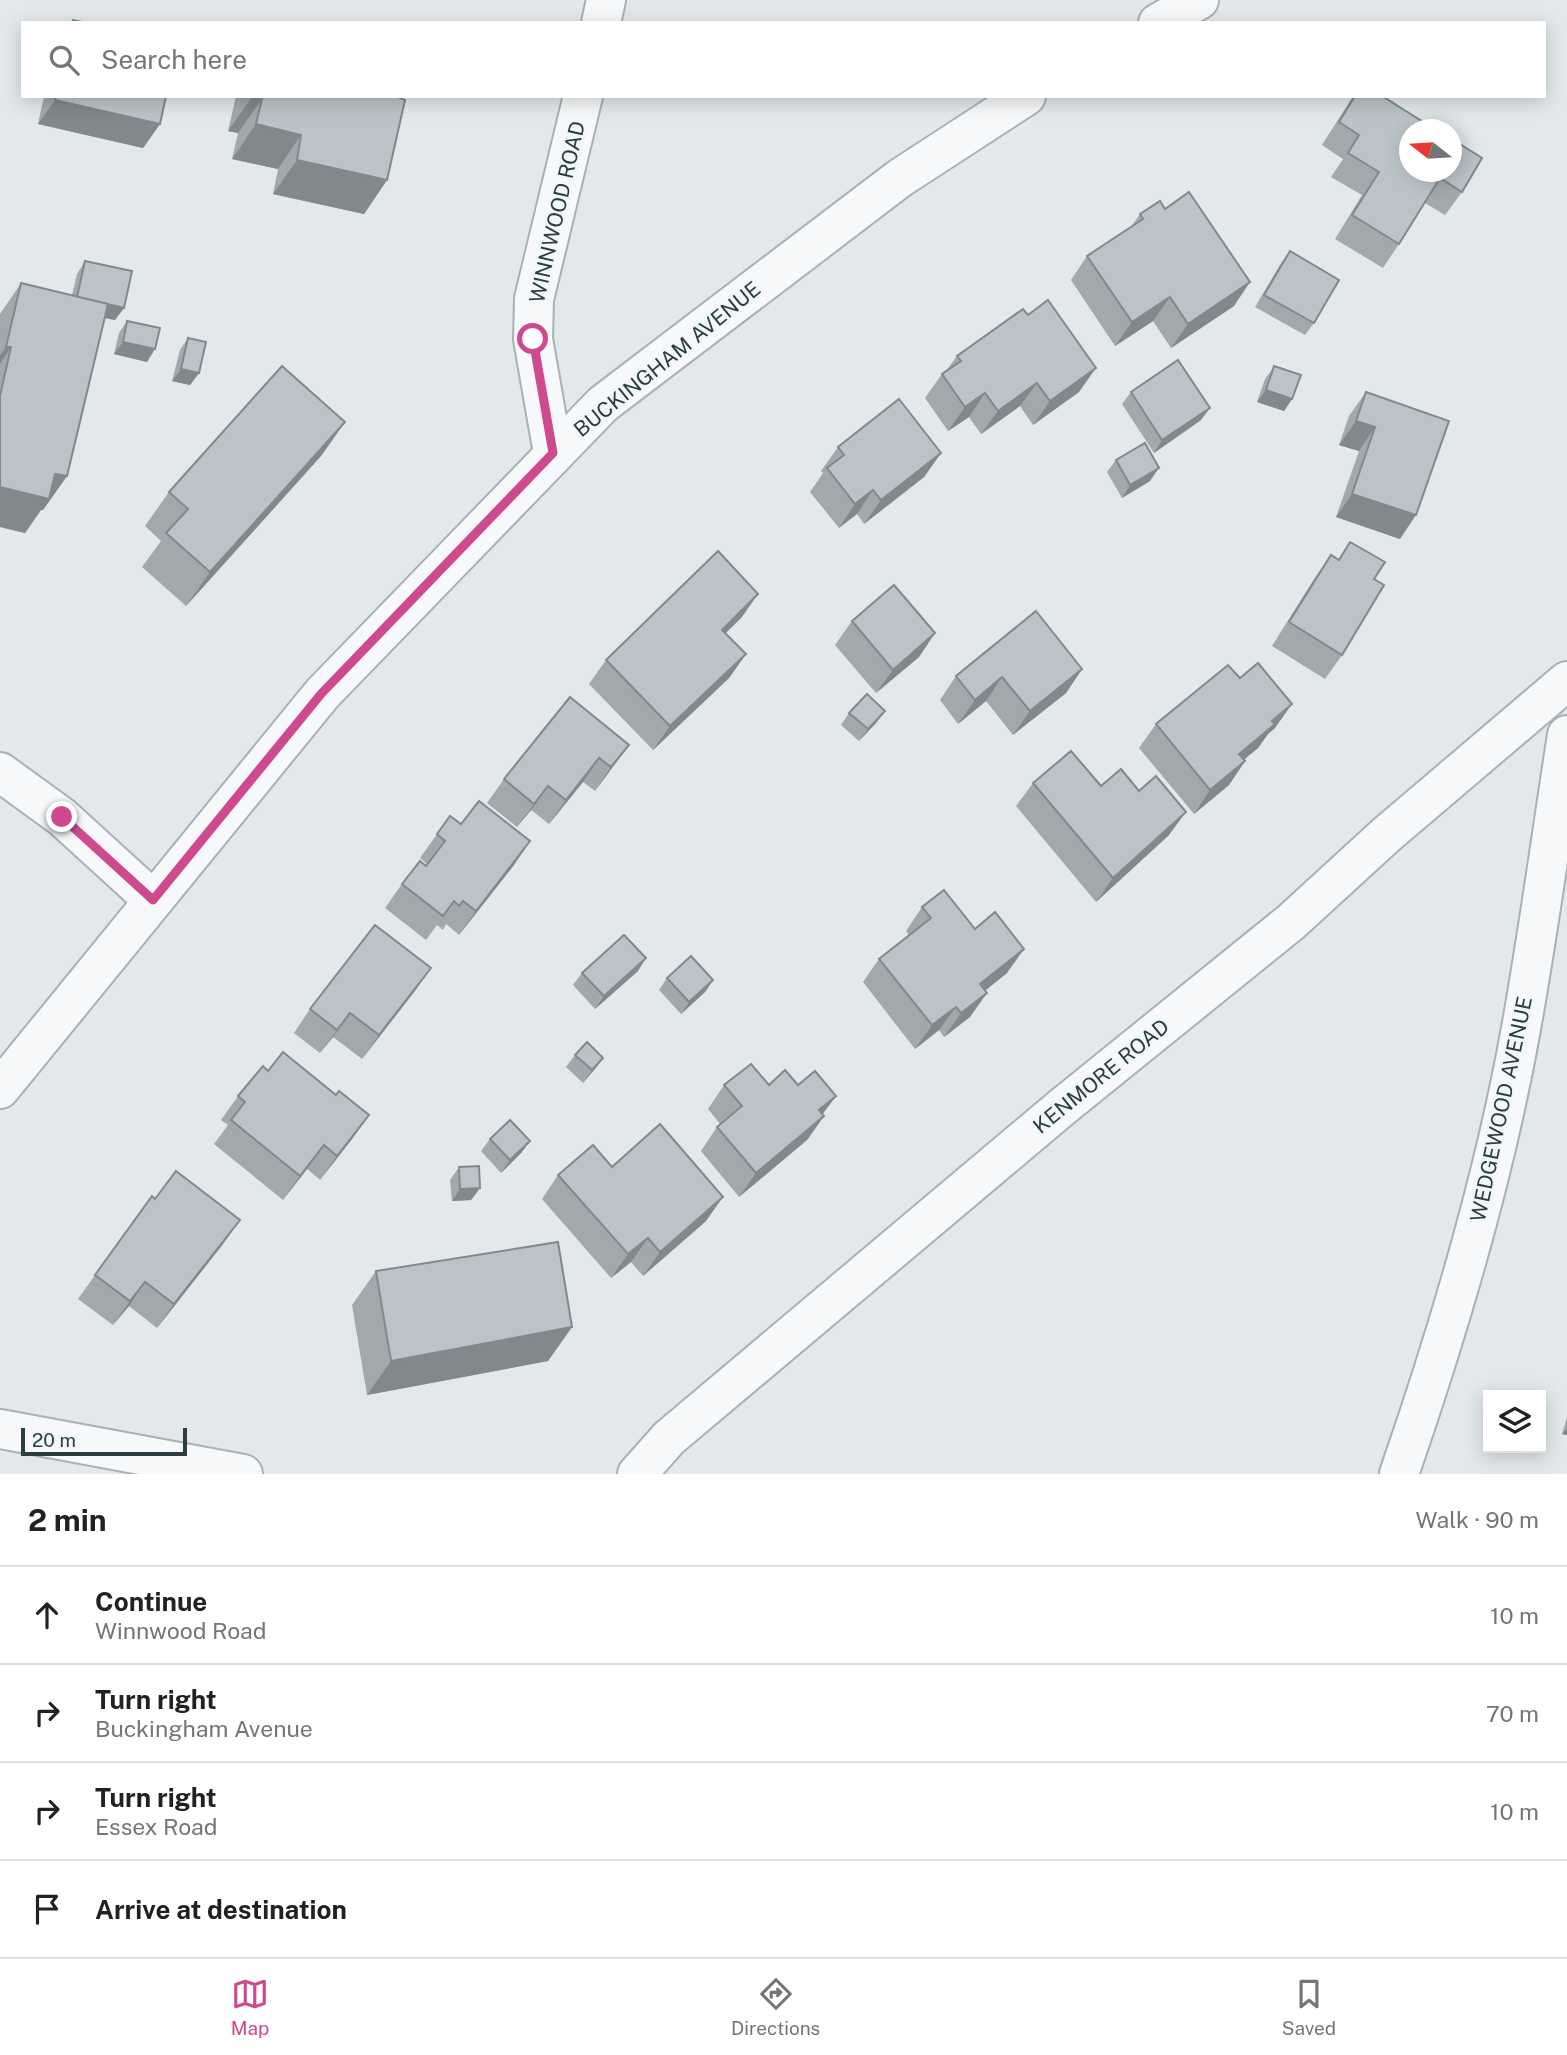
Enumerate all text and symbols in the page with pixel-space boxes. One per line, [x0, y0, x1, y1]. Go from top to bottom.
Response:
search box [21, 21, 1546, 98]
icon: search [45, 41, 83, 79]
text: Search here [101, 44, 247, 75]
street label: WINNWOOD ROAD [524, 119, 590, 305]
north arrow [1399, 119, 1462, 182]
street label: BUCKINGHAM AVENUE [569, 276, 765, 442]
route start [517, 323, 548, 354]
route end [46, 801, 77, 832]
street label: WEDGEWOOD AVENUE [1465, 994, 1537, 1224]
street label: KENMORE ROAD [1028, 1013, 1174, 1139]
map controls [1483, 1390, 1546, 1453]
button: layers [1483, 1390, 1546, 1453]
scale bar [21, 1425, 187, 1457]
text: 20 m [32, 1429, 76, 1451]
text: 2 min [28, 1502, 107, 1538]
text: Walk · 90 m [1416, 1506, 1539, 1533]
text: Continue [95, 1586, 207, 1617]
icon: ahead [28, 1596, 66, 1634]
text: 10 m [1490, 1602, 1539, 1629]
text: Winnwood Road [95, 1617, 266, 1644]
text: Turn right [95, 1684, 217, 1715]
icon: right [28, 1694, 66, 1732]
text: 70 m [1486, 1700, 1539, 1727]
text: Buckingham Avenue [95, 1715, 313, 1742]
text: Turn right [95, 1782, 217, 1813]
icon: right [28, 1792, 66, 1830]
text: 10 m [1490, 1798, 1539, 1825]
text: Essex Road [95, 1813, 218, 1840]
icon: arrive [28, 1890, 66, 1928]
text: Arrive at destination [95, 1894, 347, 1925]
tab: Map [231, 1975, 269, 2039]
tab: Directions [731, 1975, 820, 2039]
tab: Saved [1282, 1975, 1336, 2039]

